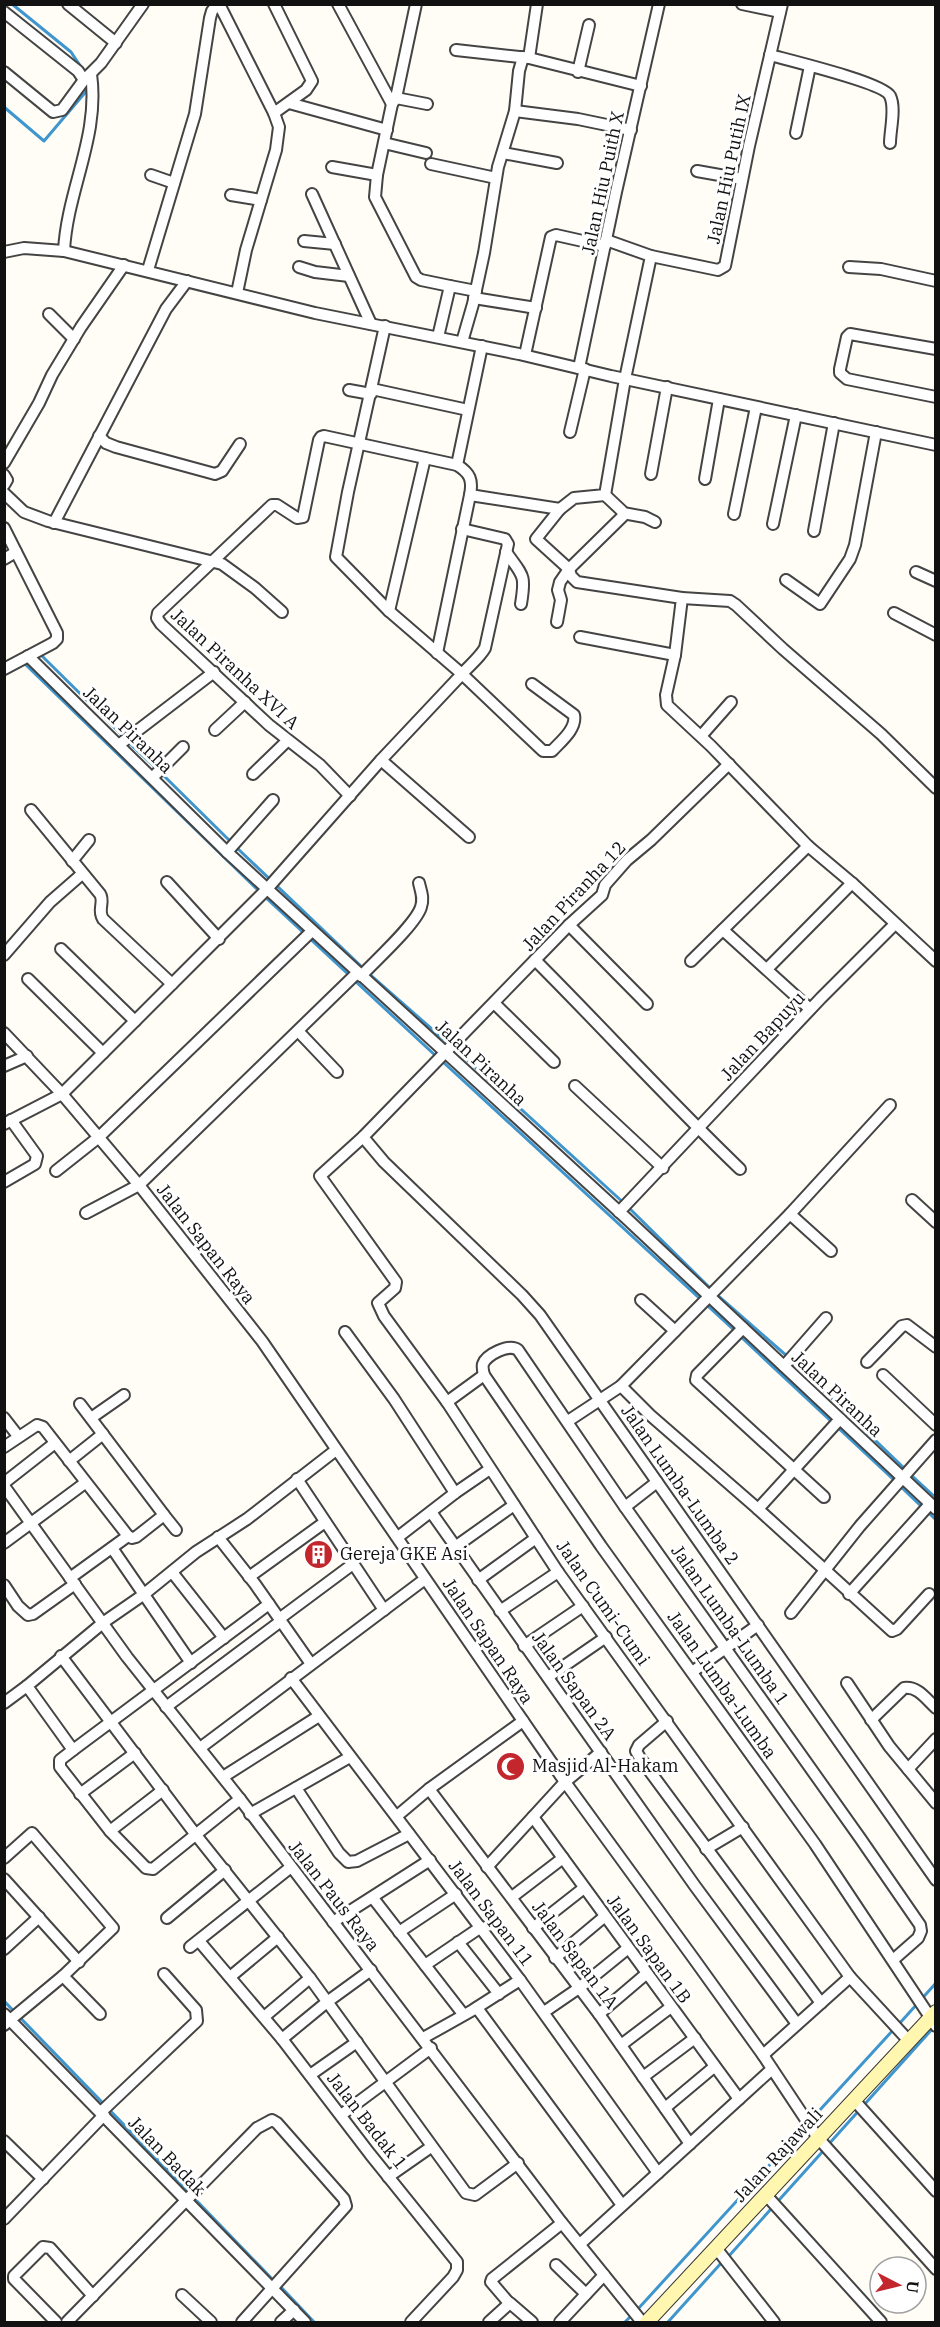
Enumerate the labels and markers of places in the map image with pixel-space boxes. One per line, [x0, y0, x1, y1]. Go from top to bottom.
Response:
building icon: Gereja GKE Asi [303, 1538, 335, 1570]
place label: Gereja GKE Asi [340, 1542, 468, 1565]
mosque icon: Masjid Al-Hakam [495, 1750, 527, 1782]
place label: Masjid Al-Hakam [532, 1754, 679, 1777]

